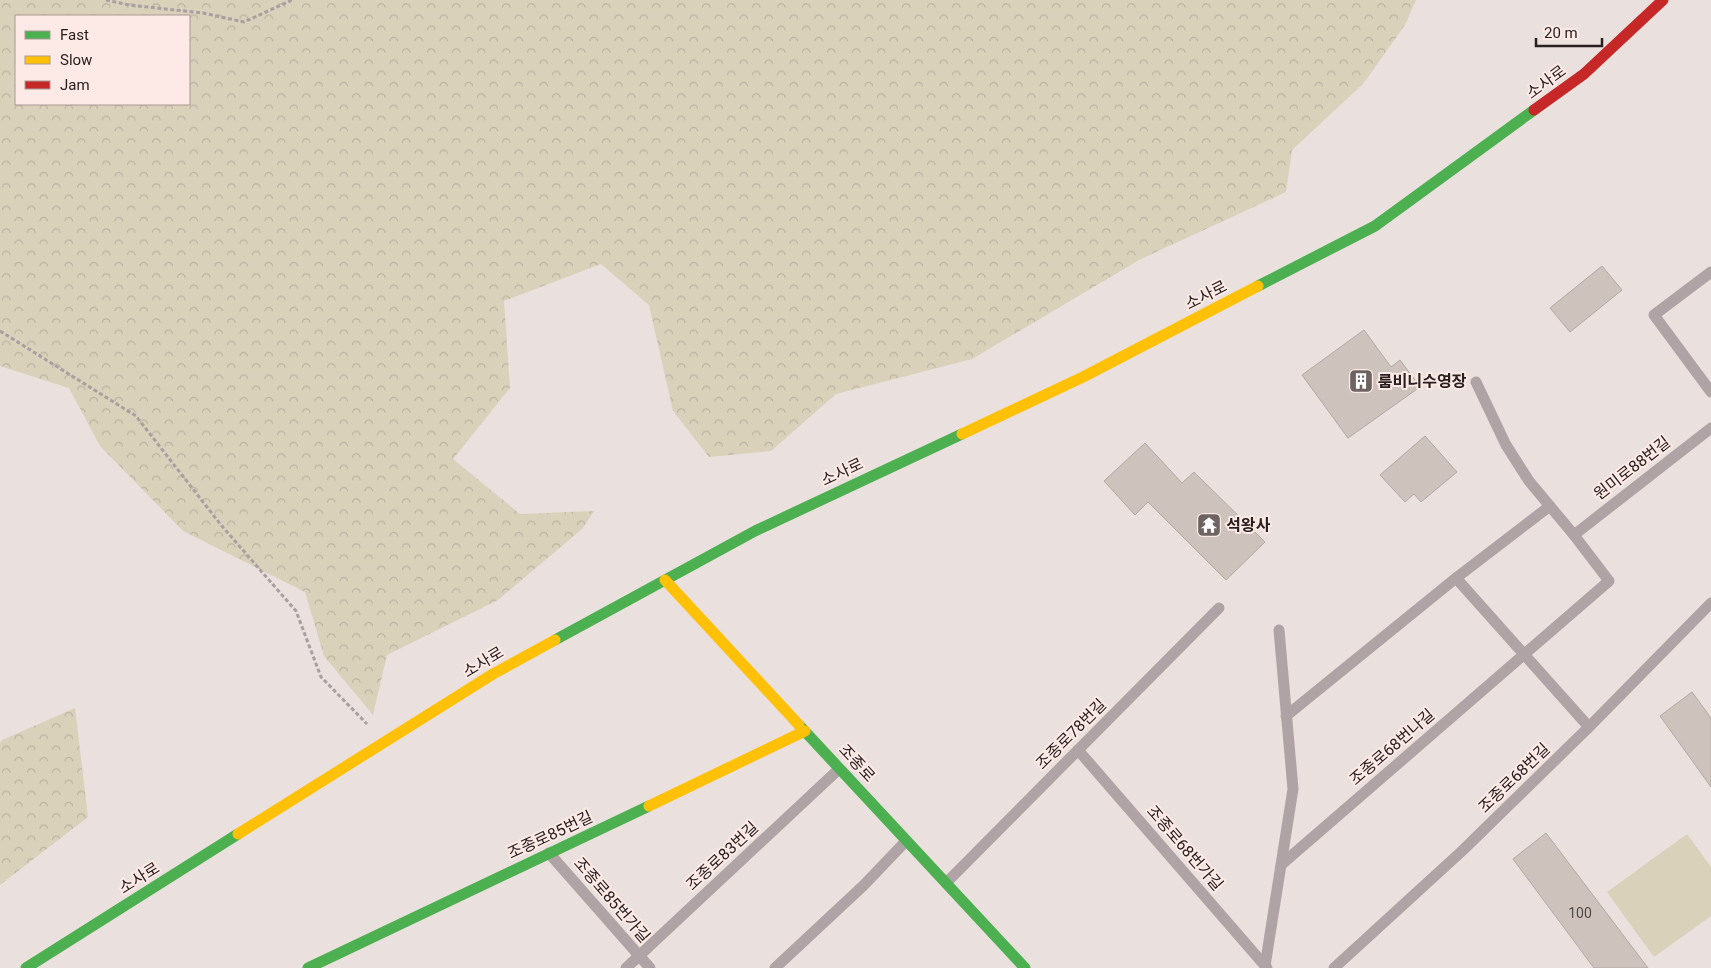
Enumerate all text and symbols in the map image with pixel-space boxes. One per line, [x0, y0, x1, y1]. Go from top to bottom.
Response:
legend [15, 15, 190, 105]
scale bar [1536, 15, 1602, 47]
text: 20 m [1544, 24, 1578, 42]
text: Fast [60, 26, 89, 44]
text: Slow [60, 51, 92, 69]
street label: 소사로 [1523, 61, 1570, 103]
text: Jam [60, 76, 90, 94]
street label: 소사로 [1182, 276, 1230, 313]
building icon: 룸비니수영장 [1348, 368, 1374, 394]
place label: 룸비니수영장 [1378, 372, 1467, 391]
street label: 원미로88번길 [1590, 432, 1674, 504]
street label: 소사로 [818, 454, 866, 490]
temple icon: 석왕사 [1196, 512, 1222, 538]
place label: 석왕사 [1226, 516, 1270, 535]
street label: 소사로 [459, 642, 507, 682]
street label: 조종로78번길 [1032, 695, 1110, 773]
street label: 조종로68번나길 [1346, 705, 1438, 789]
street label: 조종로68번길 [1474, 739, 1554, 817]
street label: 조종로 [835, 740, 879, 786]
street label: 조종로68번가길 [1143, 802, 1227, 894]
street label: 조종로85번길 [504, 807, 596, 863]
street label: 조종로83번길 [682, 818, 762, 894]
street label: 조종로85번가길 [570, 854, 654, 946]
street label: 소사로 [115, 858, 163, 898]
house number: 100 [1568, 905, 1592, 921]

